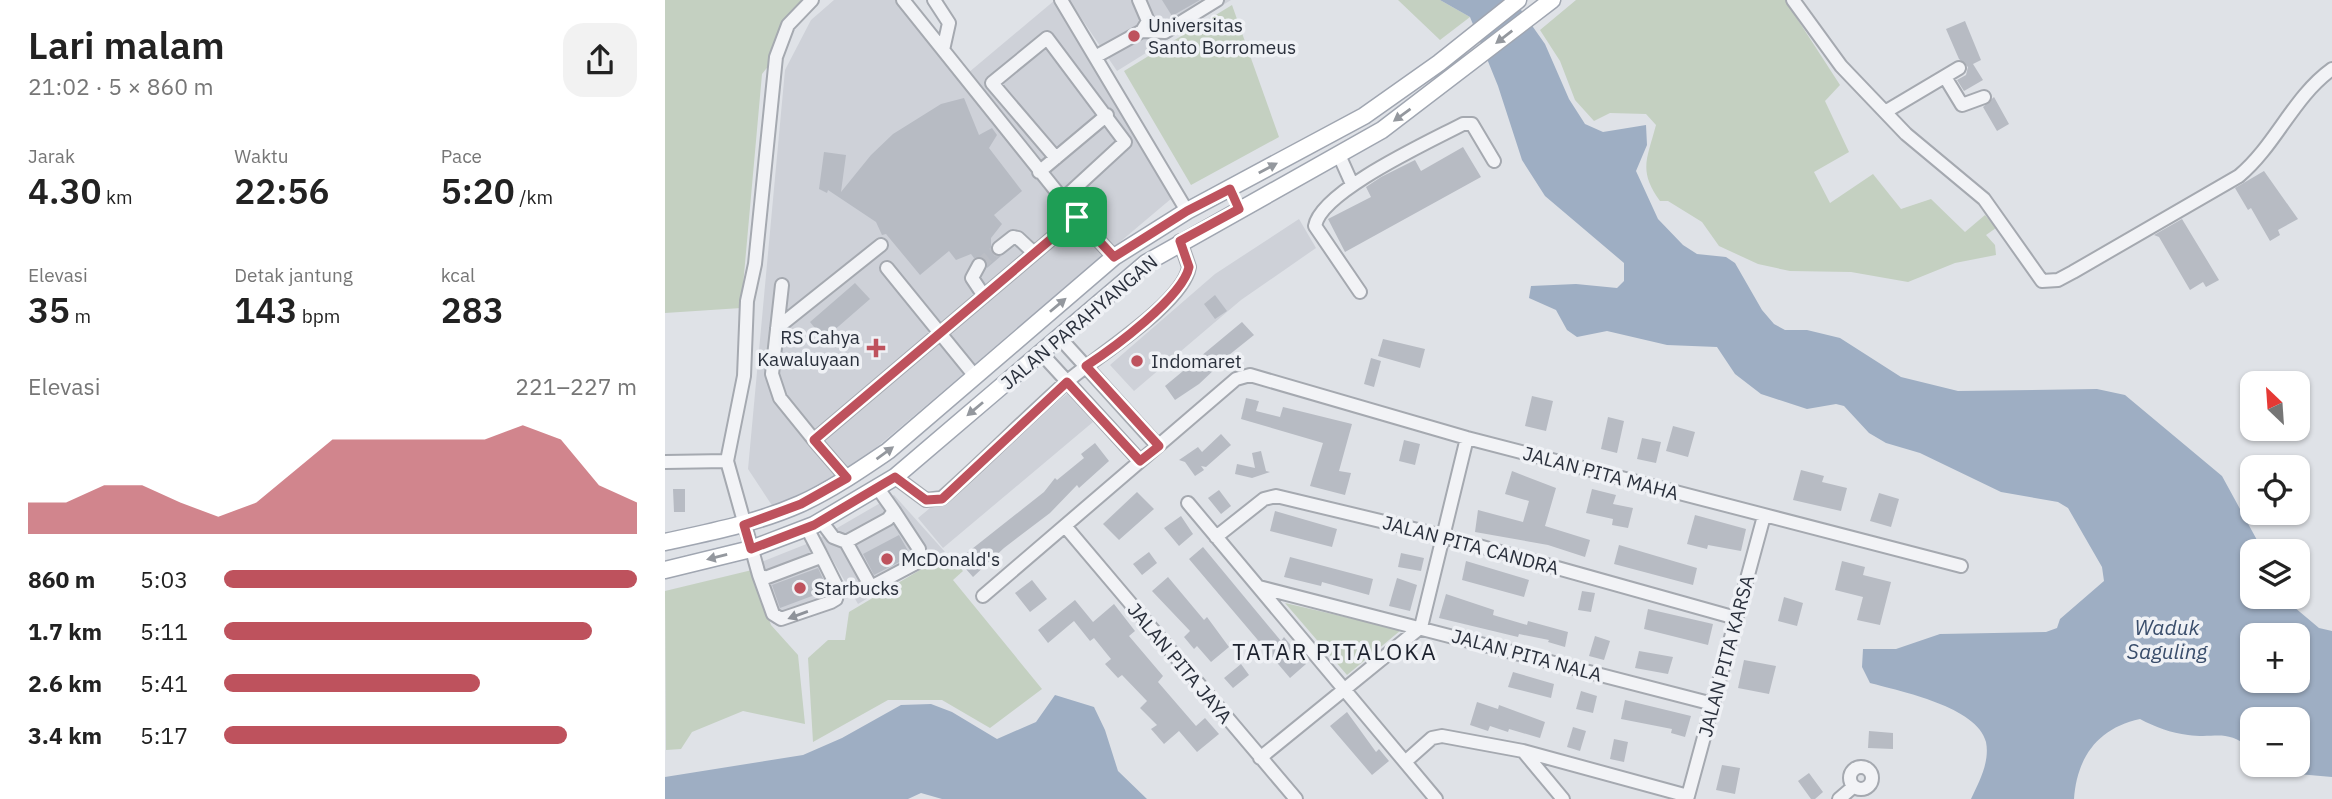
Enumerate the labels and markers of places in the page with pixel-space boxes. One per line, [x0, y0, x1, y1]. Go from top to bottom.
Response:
place label: Universitas Santo Borromeus [1148, 13, 1296, 59]
marker: Universitas Santo Borromeus [1126, 28, 1142, 44]
pin [1047, 187, 1107, 247]
place label: RS Cahya Kawaluyaan [757, 325, 860, 371]
marker: RS Cahya Kawaluyaan [866, 338, 886, 358]
place label: Indomaret [1151, 349, 1242, 373]
marker: Indomaret [1129, 353, 1145, 369]
place label: McDonald's [901, 547, 1000, 571]
marker: McDonald's [879, 551, 895, 567]
place label: Starbucks [814, 576, 899, 600]
marker: Starbucks [792, 580, 808, 596]

